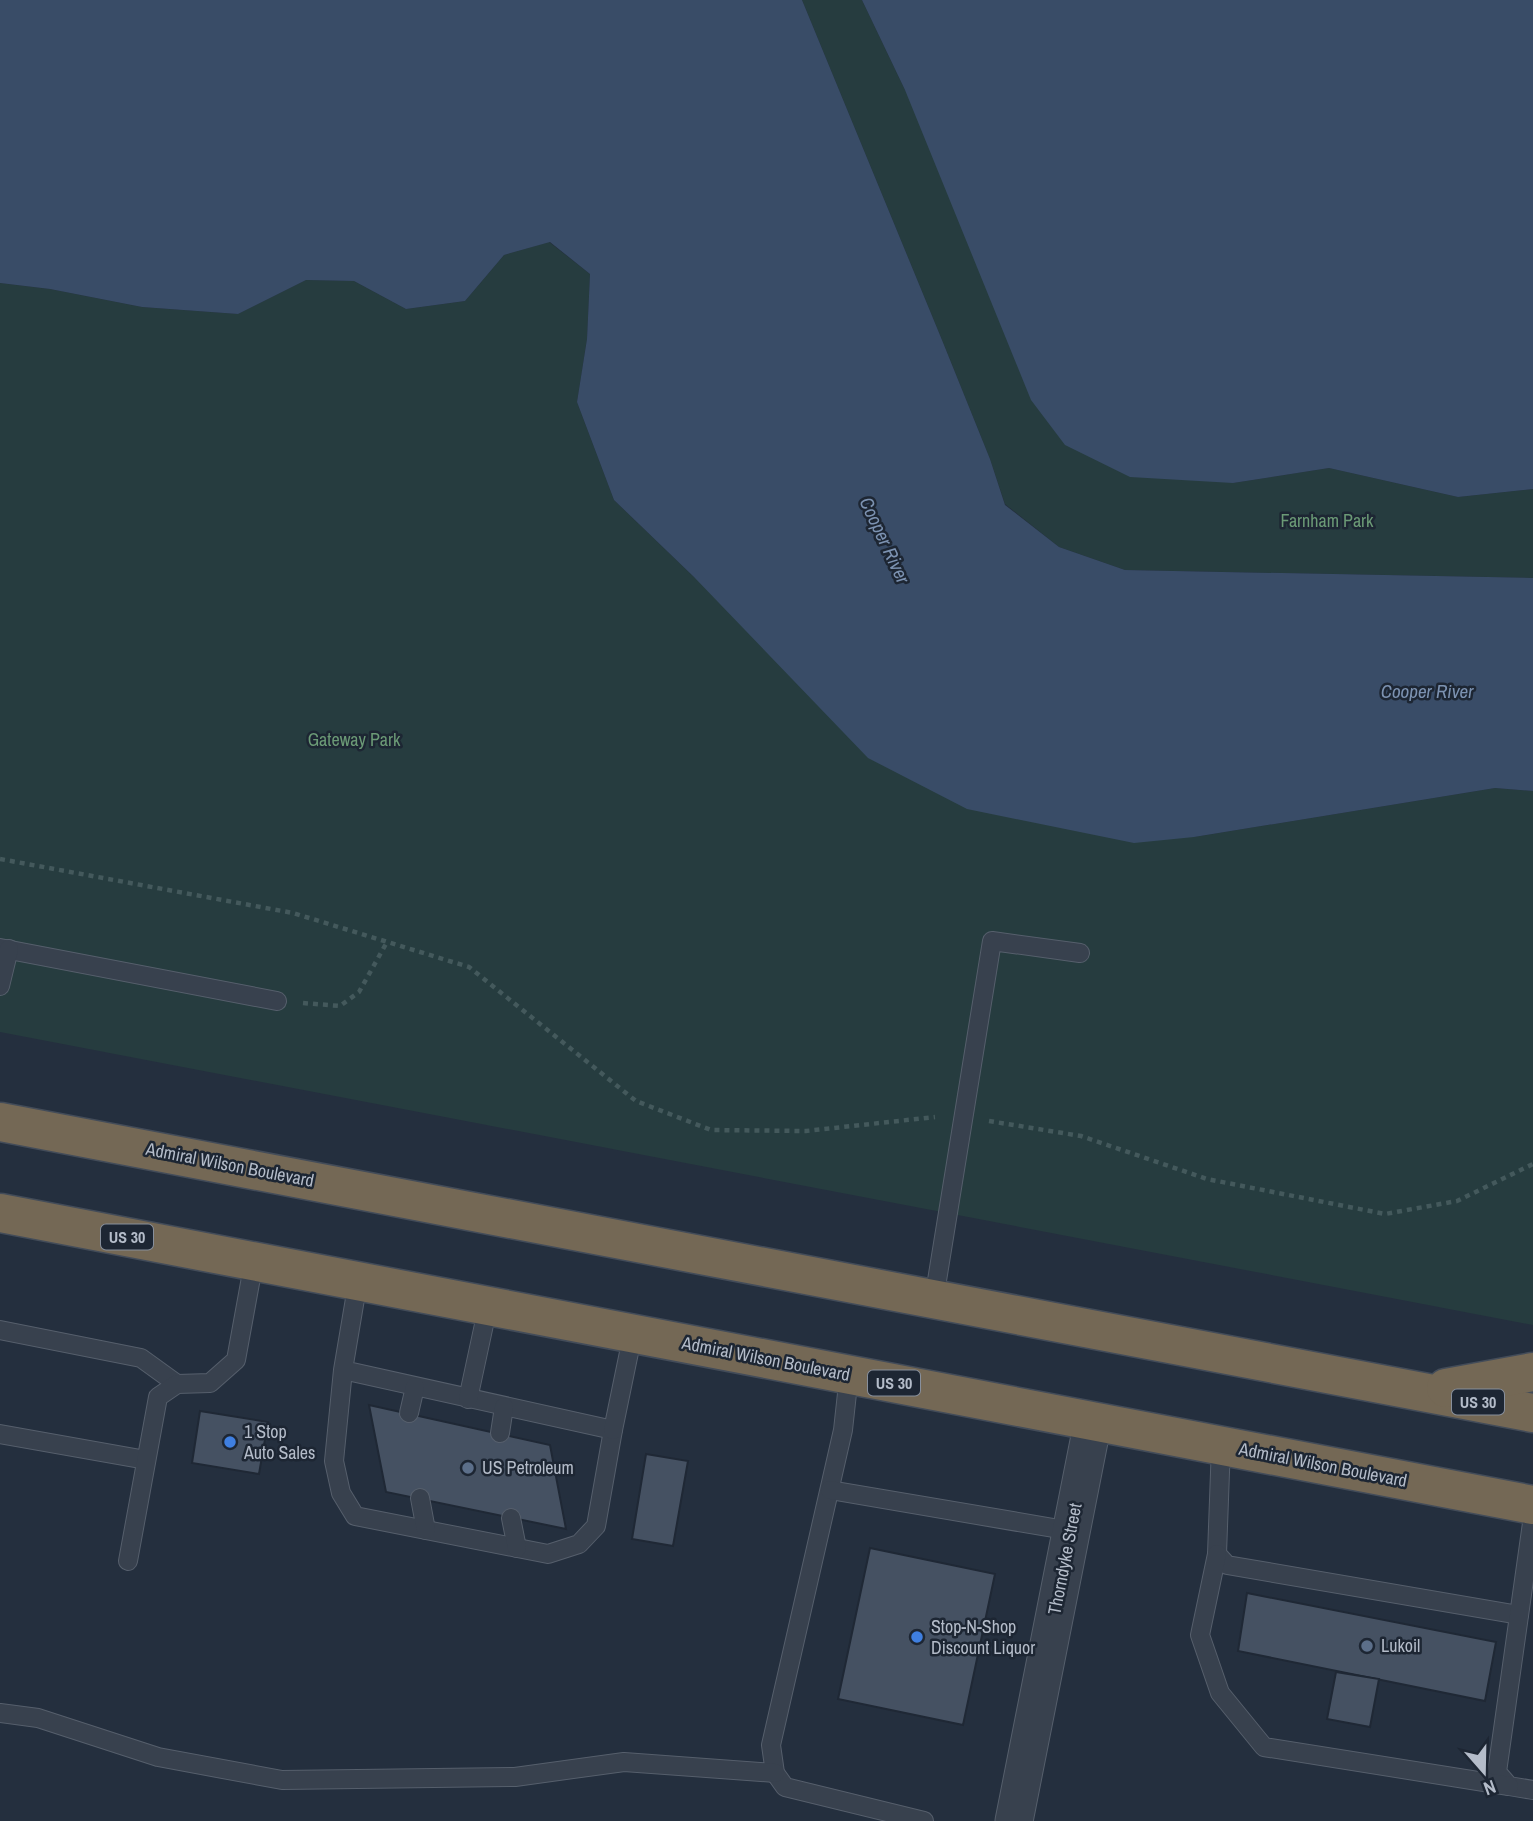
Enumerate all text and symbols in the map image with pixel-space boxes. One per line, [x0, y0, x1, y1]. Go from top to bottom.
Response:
water label: Cooper River [854, 493, 917, 588]
park label: Farnham Park [1281, 508, 1374, 533]
water label: Cooper River [1381, 678, 1474, 704]
park label: Gateway Park [308, 727, 401, 752]
street label: Admiral Wilson Boulevard [143, 1136, 316, 1193]
road number: US 30 [101, 1224, 153, 1250]
street label: Admiral Wilson Boulevard [679, 1330, 852, 1387]
road number: US 30 [868, 1371, 920, 1396]
road number: US 30 [1452, 1390, 1504, 1414]
place label: 1 Stop Auto Sales [243, 1419, 315, 1465]
marker: 1 Stop Auto Sales [222, 1434, 238, 1450]
street label: Admiral Wilson Boulevard [1236, 1436, 1409, 1493]
place label: US Petroleum [482, 1455, 574, 1480]
marker: US Petroleum [460, 1460, 476, 1476]
street label: Thorndyke Street [1041, 1501, 1088, 1617]
place label: Stop-N-Shop Discount Liquor [931, 1614, 1035, 1660]
marker: Stop-N-Shop Discount Liquor [909, 1629, 925, 1645]
place label: Lukoil [1381, 1633, 1420, 1658]
marker: Lukoil [1359, 1638, 1375, 1654]
north arrow [1449, 1737, 1519, 1807]
text: N [1480, 1774, 1500, 1802]

